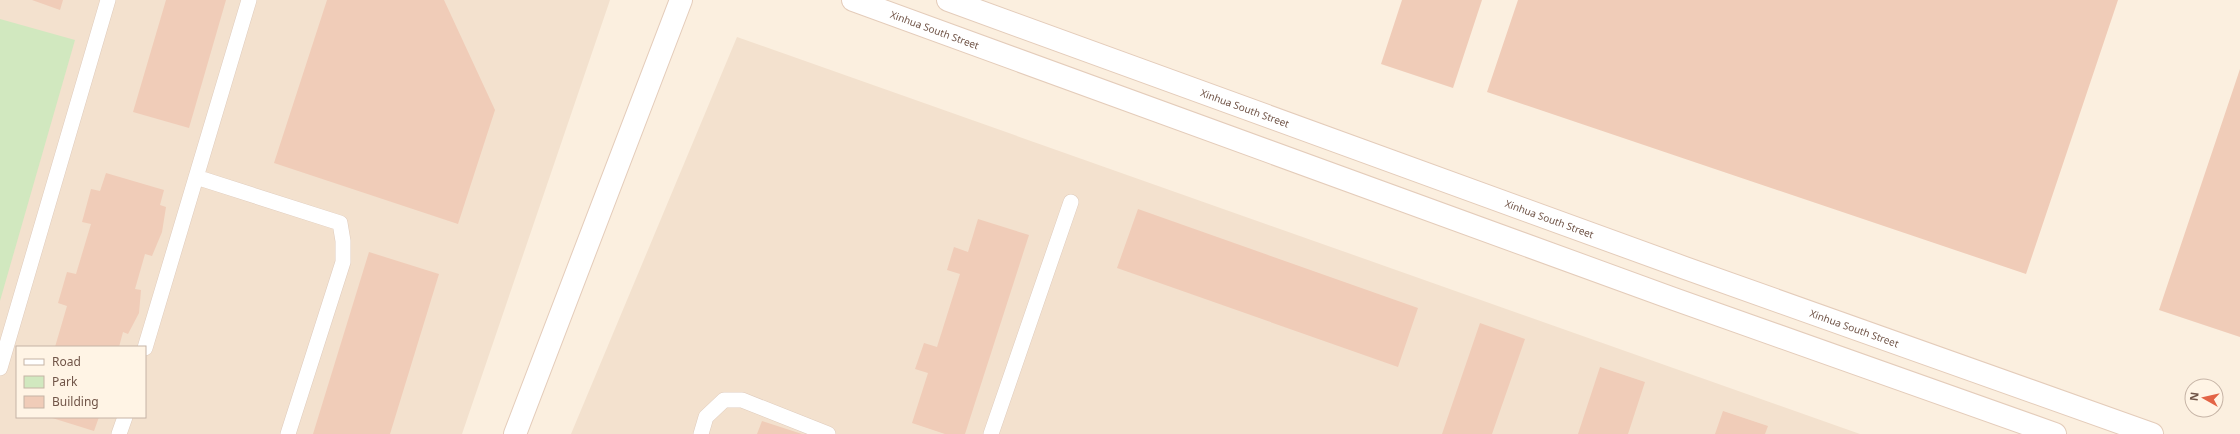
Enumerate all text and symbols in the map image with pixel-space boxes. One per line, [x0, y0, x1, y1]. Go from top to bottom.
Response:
street label: Xinhua South Street [888, 7, 981, 52]
street label: Xinhua South Street [1199, 85, 1292, 131]
street label: Xinhua South Street [1503, 196, 1596, 241]
street label: Xinhua South Street [1808, 306, 1901, 351]
legend [16, 346, 146, 418]
text: Road [52, 353, 81, 370]
text: Park [52, 373, 78, 390]
north arrow [2184, 378, 2224, 418]
text: N [2186, 391, 2202, 402]
text: Building [52, 393, 99, 410]

